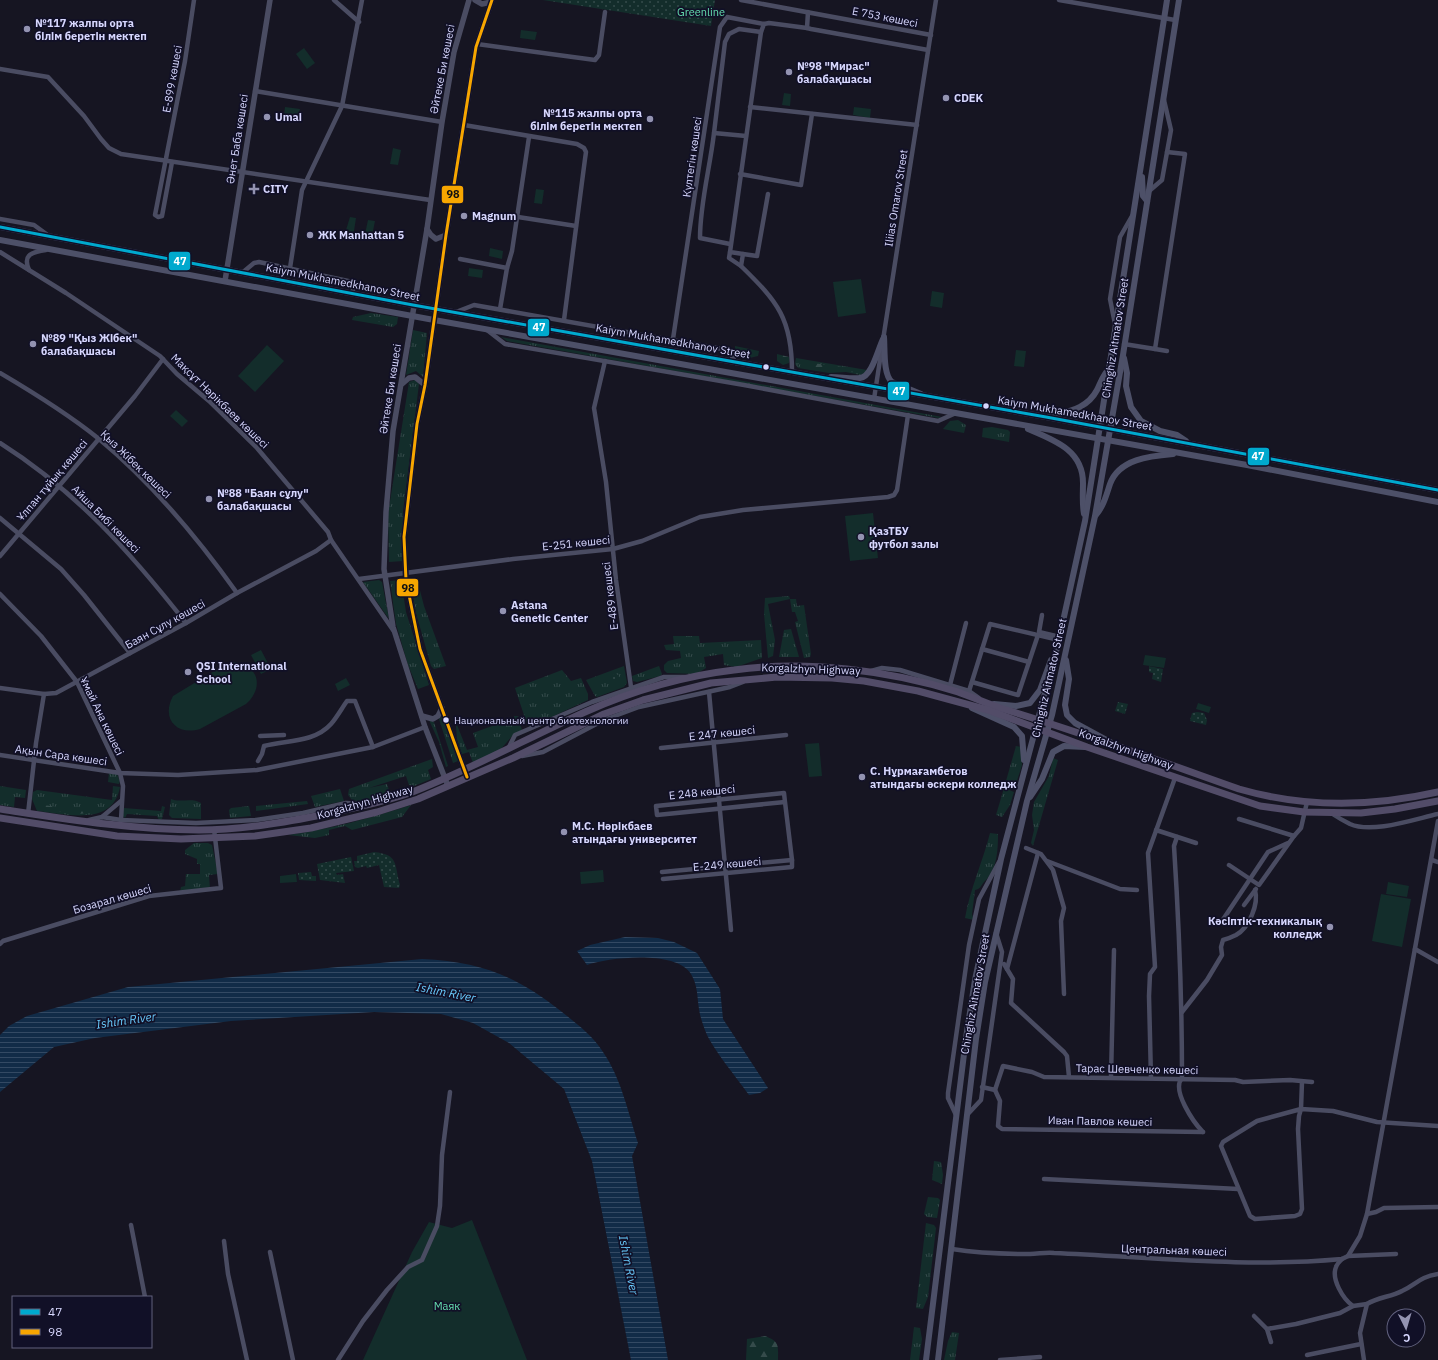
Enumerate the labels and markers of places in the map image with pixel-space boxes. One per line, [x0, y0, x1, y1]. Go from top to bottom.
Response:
place label: №117 жалпы орта білім беретін мектеп [35, 16, 147, 43]
marker: №117 жалпы орта білім беретін мектеп [22, 24, 32, 34]
place label: №98 "Мирас" балабақшасы [797, 59, 872, 86]
marker: №98 "Мирас" балабақшасы [784, 67, 794, 77]
place label: CDEK [954, 91, 984, 105]
marker: CDEK [941, 93, 951, 103]
place label: №115 жалпы орта білім беретін мектеп [530, 106, 642, 133]
place label: Umai [275, 110, 302, 124]
marker: Umai [262, 112, 272, 122]
marker: №115 жалпы орта білім беретін мектеп [645, 114, 655, 124]
place label: CITY [263, 182, 289, 196]
marker: CITY [248, 183, 260, 195]
place label: Magnum [472, 209, 516, 223]
marker: Magnum [459, 211, 469, 221]
place label: ЖК Manhattan 5 [318, 228, 404, 242]
marker: ЖК Manhattan 5 [305, 230, 315, 240]
place label: №89 "Қыз Жібек" балабақшасы [41, 331, 137, 358]
marker: №89 "Қыз Жібек" балабақшасы [28, 339, 38, 349]
unlabelled marker [761, 362, 771, 372]
unlabelled marker [981, 401, 991, 411]
place label: №88 "Баян сұлу" балабақшасы [217, 486, 309, 513]
marker: №88 "Баян сұлу" балабақшасы [204, 494, 214, 504]
place label: ҚазТБУ футбол залы [869, 524, 939, 551]
marker: ҚазТБУ футбол залы [856, 532, 866, 542]
place label: Astana Genetic Center [511, 598, 589, 625]
marker: Astana Genetic Center [498, 606, 508, 616]
place label: QSI International School [196, 659, 287, 686]
marker: QSI International School [183, 667, 193, 677]
place label: Национальный центр биотехнологии [454, 714, 629, 727]
marker: Национальный центр биотехнологии [441, 715, 451, 725]
place label: С. Нұрмағамбетов атындағы әскери колледж [870, 764, 1017, 791]
marker: С. Нұрмағамбетов атындағы әскери колледж [857, 772, 867, 782]
place label: М.С. Нәрікбаев атындағы университет [572, 819, 698, 846]
marker: М.С. Нәрікбаев атындағы университет [559, 827, 569, 837]
place label: Кәсіптік-техникалық колледж [1208, 914, 1322, 941]
marker: Кәсіптік-техникалық колледж [1325, 922, 1335, 932]

